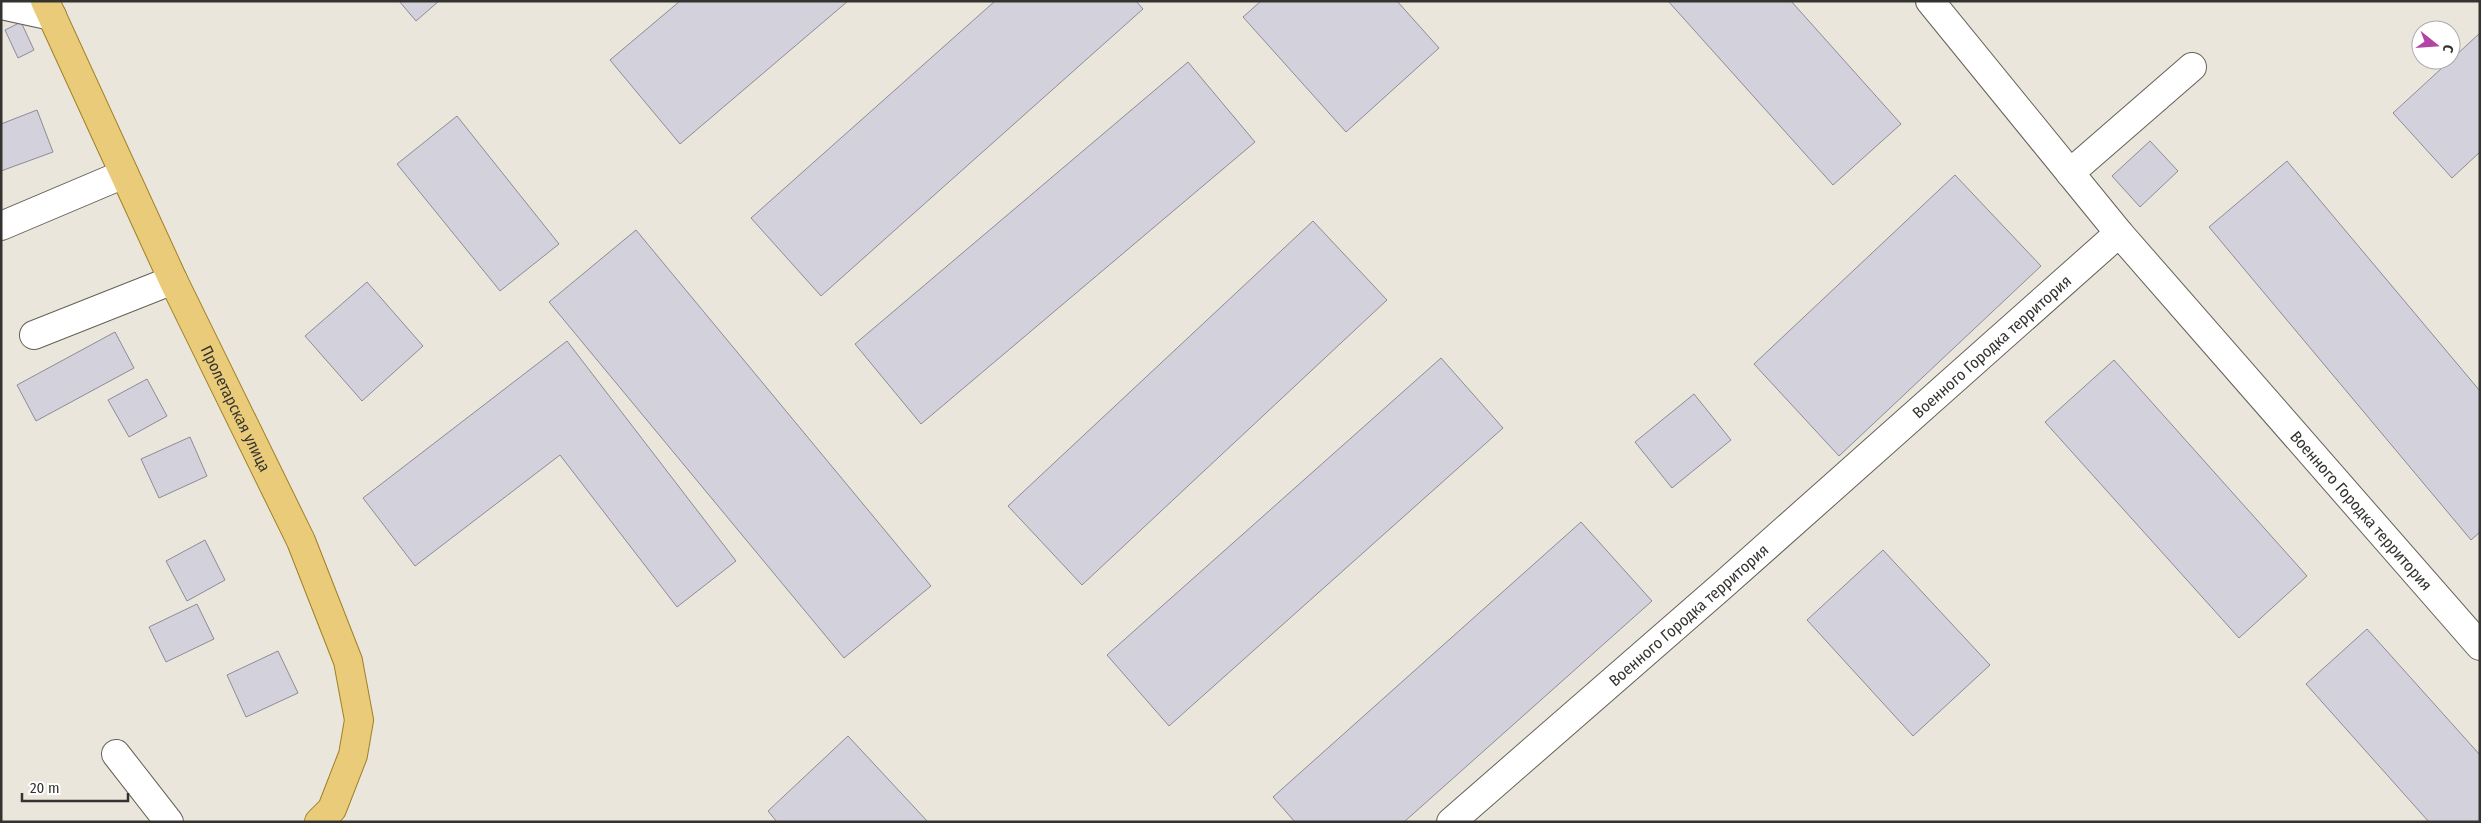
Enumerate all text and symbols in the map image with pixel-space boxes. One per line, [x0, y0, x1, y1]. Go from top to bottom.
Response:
north arrow [2411, 20, 2461, 70]
text: С [2439, 43, 2457, 55]
street label: Военного Городка территория [1908, 271, 2075, 422]
street label: Пролетарская улица [197, 342, 275, 475]
street label: Военного Городка территория [2287, 427, 2436, 594]
street label: Военного Городка территория [1605, 540, 1772, 690]
scale bar [22, 770, 129, 802]
text: 20 m [30, 779, 60, 797]

